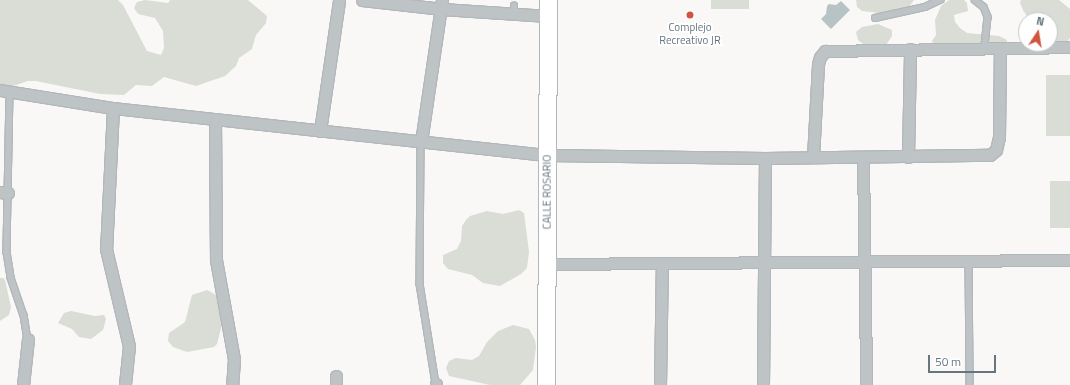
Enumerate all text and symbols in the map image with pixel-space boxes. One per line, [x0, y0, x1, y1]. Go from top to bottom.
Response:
marker: Complejo Recreativo JR [685, 10, 695, 20]
north arrow [1018, 12, 1058, 52]
text: N [1035, 13, 1046, 30]
place label: Complejo Recreativo JR [659, 21, 721, 47]
street label: CALLE ROSARIO [540, 155, 554, 229]
scale bar [930, 347, 998, 373]
text: 50 m [935, 352, 961, 371]

